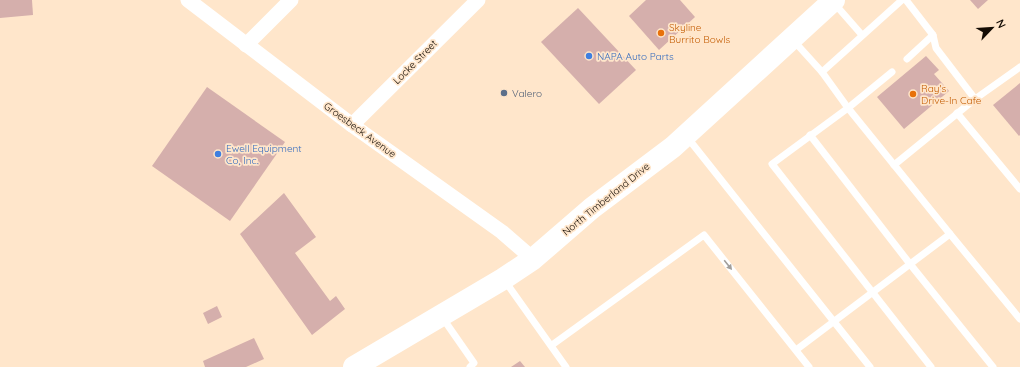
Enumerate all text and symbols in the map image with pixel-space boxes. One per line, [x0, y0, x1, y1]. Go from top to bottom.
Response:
north arrow [972, 8, 1012, 48]
text: N [993, 17, 1009, 30]
place label: Skyline Burrito Bowls [669, 21, 731, 46]
marker: Skyline Burrito Bowls [656, 28, 666, 38]
street label: Locke Street [390, 37, 440, 87]
place label: NAPA Auto Parts [597, 50, 674, 63]
marker: NAPA Auto Parts [584, 51, 594, 61]
place label: Ray's Drive-In Cafe [921, 82, 982, 107]
place label: Valero [512, 87, 542, 100]
marker: Valero [499, 88, 509, 98]
marker: Ray's Drive-In Cafe [908, 89, 918, 99]
street label: Groesbeck Avenue [321, 99, 399, 161]
place label: Ewell Equipment Co, Inc. [226, 142, 302, 167]
marker: Ewell Equipment Co, Inc. [213, 149, 223, 159]
street label: North Timberland Drive [560, 159, 653, 238]
one-way arrow [724, 260, 733, 271]

